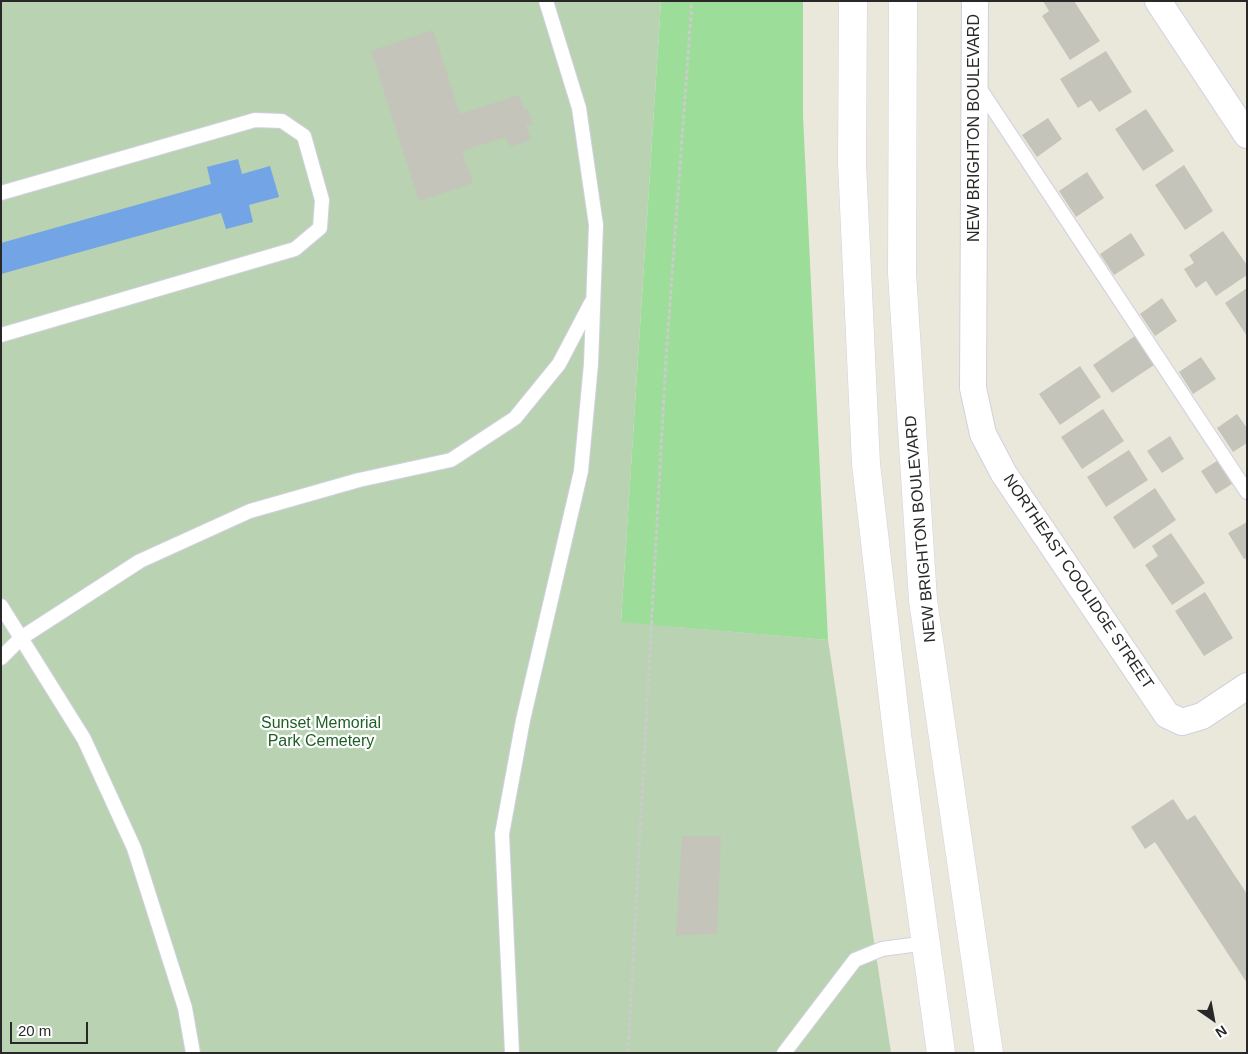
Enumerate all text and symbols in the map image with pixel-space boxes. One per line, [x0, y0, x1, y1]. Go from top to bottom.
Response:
street label: NEW BRIGHTON BOULEVARD [965, 14, 985, 242]
street label: NEW BRIGHTON BOULEVARD [902, 415, 940, 643]
street label: NORTHEAST COOLIDGE STREET [999, 471, 1157, 693]
park label: Sunset Memorial Park Cemetery [261, 714, 381, 752]
north arrow [1188, 994, 1238, 1044]
scale bar [12, 1012, 90, 1044]
text: 20 m [18, 1022, 51, 1039]
text: N [1213, 1022, 1230, 1041]

